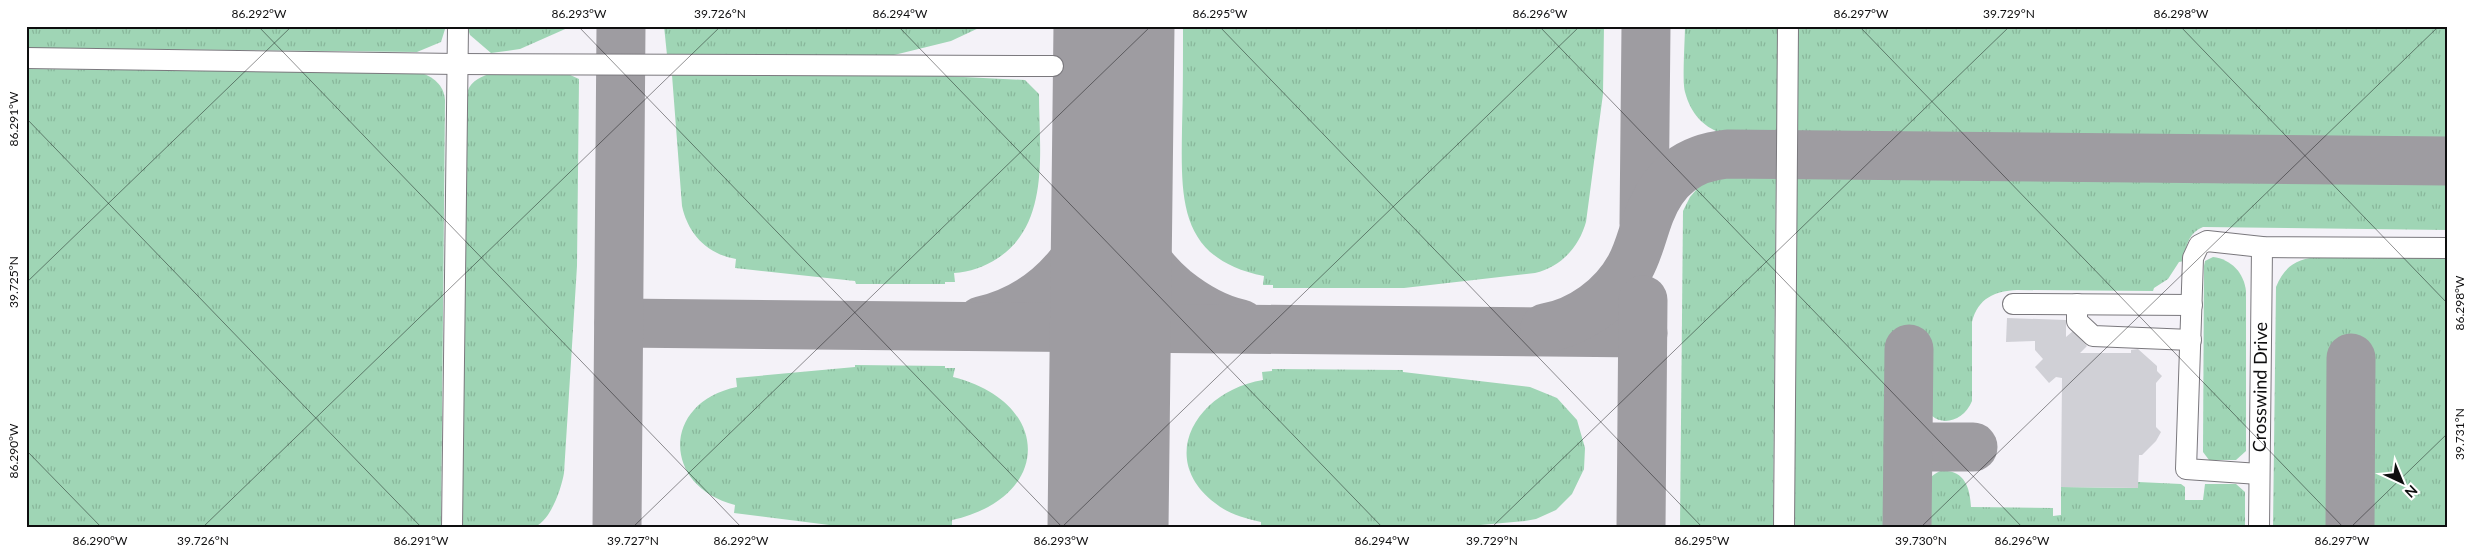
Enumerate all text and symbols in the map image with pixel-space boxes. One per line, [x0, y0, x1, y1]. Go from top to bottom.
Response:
text: 86.292°W [231, 6, 287, 21]
text: 86.293°W [551, 6, 607, 21]
text: 39.726°N [694, 6, 746, 21]
text: 86.294°W [872, 6, 928, 21]
text: 86.295°W [1192, 6, 1248, 21]
text: 86.296°W [1512, 6, 1568, 21]
text: 86.297°W [1833, 6, 1889, 21]
text: 39.729°N [1983, 6, 2035, 21]
text: 86.298°W [2153, 6, 2209, 21]
text: 86.291°W [6, 91, 21, 147]
text: 39.725°N [6, 256, 21, 308]
text: 86.298°W [2452, 275, 2467, 331]
street label: Crosswind Drive [2248, 322, 2271, 452]
text: 39.731°N [2452, 408, 2467, 460]
text: 86.290°W [6, 423, 21, 479]
north arrow [2376, 456, 2426, 506]
text: N [2402, 482, 2421, 502]
text: 86.290°W [72, 533, 128, 548]
text: 39.726°N [177, 533, 229, 548]
text: 86.291°W [393, 533, 449, 548]
text: 39.727°N [607, 533, 659, 548]
text: 86.292°W [713, 533, 769, 548]
text: 86.293°W [1033, 533, 1089, 548]
text: 86.294°W [1354, 533, 1410, 548]
text: 39.729°N [1466, 533, 1518, 548]
text: 86.295°W [1674, 533, 1730, 548]
text: 39.730°N [1895, 533, 1947, 548]
text: 86.296°W [1994, 533, 2050, 548]
text: 86.297°W [2314, 533, 2370, 548]

